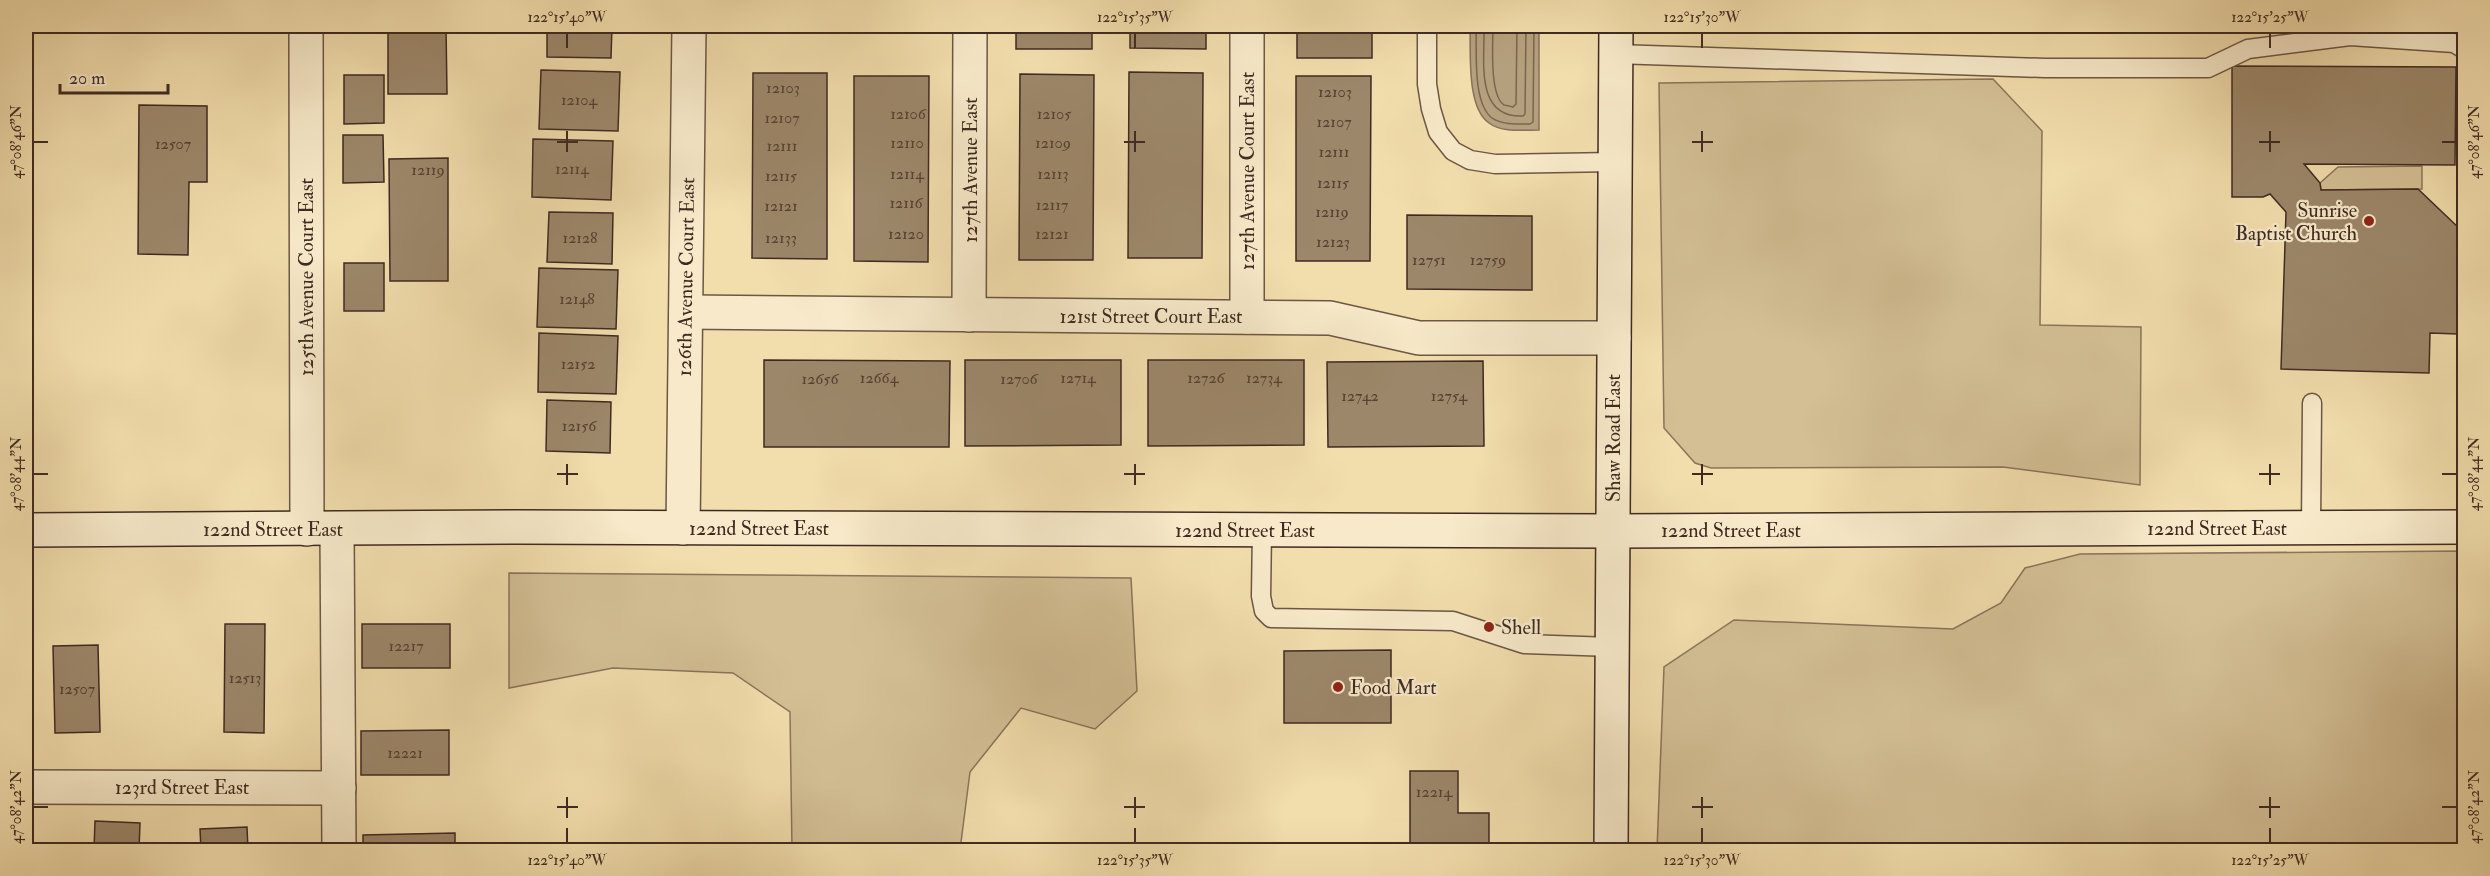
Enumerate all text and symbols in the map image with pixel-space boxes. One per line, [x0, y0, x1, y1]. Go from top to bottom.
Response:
text: 122°15'40"W [527, 8, 607, 27]
text: 122°15'35"W [1097, 8, 1174, 27]
text: 122°15'30"W [1664, 8, 1741, 27]
text: 122°15'25"W [2231, 8, 2310, 27]
scale bar [60, 57, 168, 95]
text: 20 m [69, 67, 105, 90]
street label: 127th Avenue Court East [1235, 71, 1260, 270]
house number: 12103 [766, 78, 800, 98]
house number: 12103 [1318, 82, 1352, 102]
house number: 12104 [561, 90, 598, 110]
street label: 127th Avenue East [958, 97, 983, 243]
text: 47°08'46"N [7, 104, 26, 179]
house number: 12106 [890, 104, 927, 124]
house number: 12105 [1037, 104, 1071, 124]
text: 47°08'46"N [2465, 104, 2484, 179]
house number: 12107 [765, 108, 800, 128]
house number: 12107 [1317, 112, 1352, 132]
house number: 12110 [890, 133, 924, 153]
house number: 12109 [1035, 133, 1071, 153]
house number: 12507 [155, 134, 192, 154]
house number: 12111 [767, 136, 797, 156]
house number: 12111 [1319, 142, 1349, 162]
house number: 12114 [555, 159, 590, 179]
house number: 12119 [411, 160, 445, 180]
house number: 12114 [890, 164, 925, 184]
house number: 12113 [1037, 164, 1069, 184]
house number: 12115 [765, 166, 797, 186]
house number: 12115 [1317, 173, 1349, 193]
street label: 125th Avenue Court East [294, 177, 319, 376]
street label: 126th Avenue Court East [672, 177, 700, 377]
house number: 12116 [889, 193, 924, 213]
house number: 12117 [1036, 195, 1069, 215]
house number: 12121 [764, 196, 798, 216]
place label: Sunrise Baptist Church [2235, 198, 2358, 247]
house number: 12119 [1315, 202, 1349, 222]
marker: Sunrise Baptist Church [2362, 214, 2376, 228]
house number: 12120 [888, 224, 924, 244]
house number: 12121 [1035, 224, 1069, 244]
house number: 12128 [562, 228, 598, 248]
house number: 12133 [765, 228, 797, 248]
house number: 12123 [1316, 232, 1350, 252]
house number: 12751 [1412, 250, 1446, 270]
house number: 12759 [1470, 250, 1506, 270]
house number: 12148 [559, 289, 595, 309]
street label: 121st Street Court East [1059, 304, 1243, 329]
house number: 12152 [561, 354, 595, 374]
house number: 12664 [860, 368, 900, 388]
house number: 12714 [1060, 368, 1097, 388]
house number: 12726 [1187, 368, 1226, 388]
house number: 12734 [1246, 368, 1283, 388]
house number: 12656 [802, 369, 839, 389]
house number: 12706 [1000, 369, 1039, 389]
street label: Shaw Road East [1601, 373, 1626, 502]
house number: 12742 [1341, 386, 1379, 406]
house number: 12754 [1431, 386, 1469, 406]
house number: 12156 [562, 416, 597, 436]
text: 47°08'44"N [7, 436, 26, 511]
text: 47°08'44"N [2465, 436, 2484, 511]
street label: 122nd Street East [689, 516, 830, 541]
street label: 122nd Street East [2147, 516, 2288, 541]
street label: 122nd Street East [203, 517, 344, 542]
street label: 122nd Street East [1175, 518, 1316, 543]
street label: 122nd Street East [1661, 518, 1802, 543]
place label: Shell [1501, 615, 1541, 640]
marker: Shell [1482, 620, 1496, 634]
house number: 12217 [389, 636, 424, 656]
house number: 12513 [229, 668, 261, 688]
place label: Food Mart [1350, 675, 1437, 700]
house number: 12507 [59, 679, 96, 699]
marker: Food Mart [1331, 680, 1345, 694]
house number: 12221 [387, 743, 423, 763]
text: 47°08'42"N [7, 769, 26, 844]
text: 47°08'42"N [2465, 769, 2484, 844]
street label: 123rd Street East [115, 775, 250, 800]
house number: 12214 [1416, 782, 1454, 802]
text: 122°15'40"W [527, 851, 607, 870]
text: 122°15'35"W [1097, 851, 1174, 870]
text: 122°15'30"W [1664, 851, 1741, 870]
text: 122°15'25"W [2231, 851, 2310, 870]

